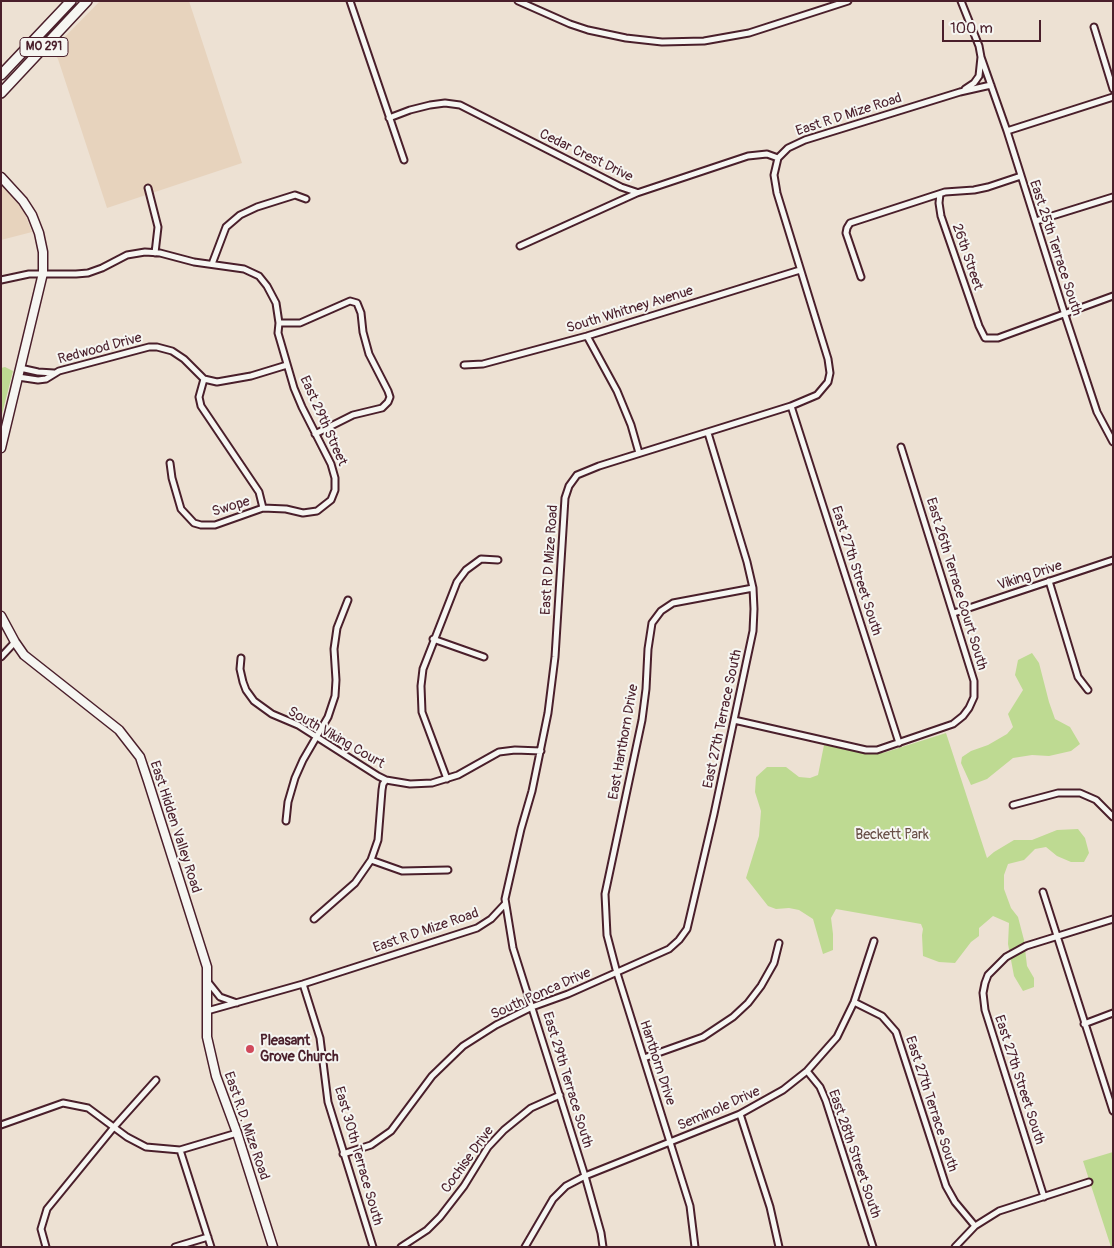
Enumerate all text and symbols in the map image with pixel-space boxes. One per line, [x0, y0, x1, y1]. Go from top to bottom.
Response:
scale bar [944, 10, 1043, 42]
text: 100 m [950, 19, 993, 38]
road number: MO 291 [20, 38, 68, 56]
street label: East R D Mize Road [794, 90, 904, 140]
street label: Cedar Crest Drive [536, 126, 636, 186]
street label: East 25th Terrace South [1025, 178, 1085, 318]
street label: 26th Street [948, 222, 986, 292]
street label: South Whitney Avenue [565, 283, 695, 337]
street label: Redwood Drive [56, 330, 144, 368]
street label: East 29th Street [296, 373, 350, 469]
street label: Swope [210, 493, 252, 521]
street label: East 26th Terrace Court South [922, 496, 990, 672]
street label: East R D Mize Road [538, 504, 562, 616]
street label: East 27th Street South [827, 504, 885, 638]
street label: Viking Drive [996, 558, 1064, 594]
street label: East 27th Terrace South [700, 648, 746, 790]
street label: East Hanthorn Drive [606, 683, 642, 801]
street label: South Viking Court [285, 704, 387, 772]
street label: East Hidden Valley Road [146, 759, 204, 895]
park label: Beckett Park [855, 827, 929, 843]
street label: East R D Mize Road [371, 905, 481, 957]
street label: South Ponca Drive [488, 964, 594, 1024]
street label: East 29th Terrace South [538, 1010, 596, 1150]
street label: East 27th Street South [990, 1013, 1048, 1147]
street label: Hanthorn Drive [635, 1018, 679, 1108]
place label: Pleasant Grove Church [260, 1033, 339, 1066]
street label: East 27th Terrace South [901, 1034, 961, 1174]
marker: Pleasant Grove Church [244, 1043, 256, 1055]
street label: East R.D. Mize Road [220, 1070, 272, 1182]
street label: Seminole Drive [675, 1083, 763, 1135]
street label: East 30th Terrace South [330, 1085, 386, 1227]
street label: East 28th Street South [824, 1088, 884, 1220]
street label: Cochise Drive [438, 1123, 498, 1197]

